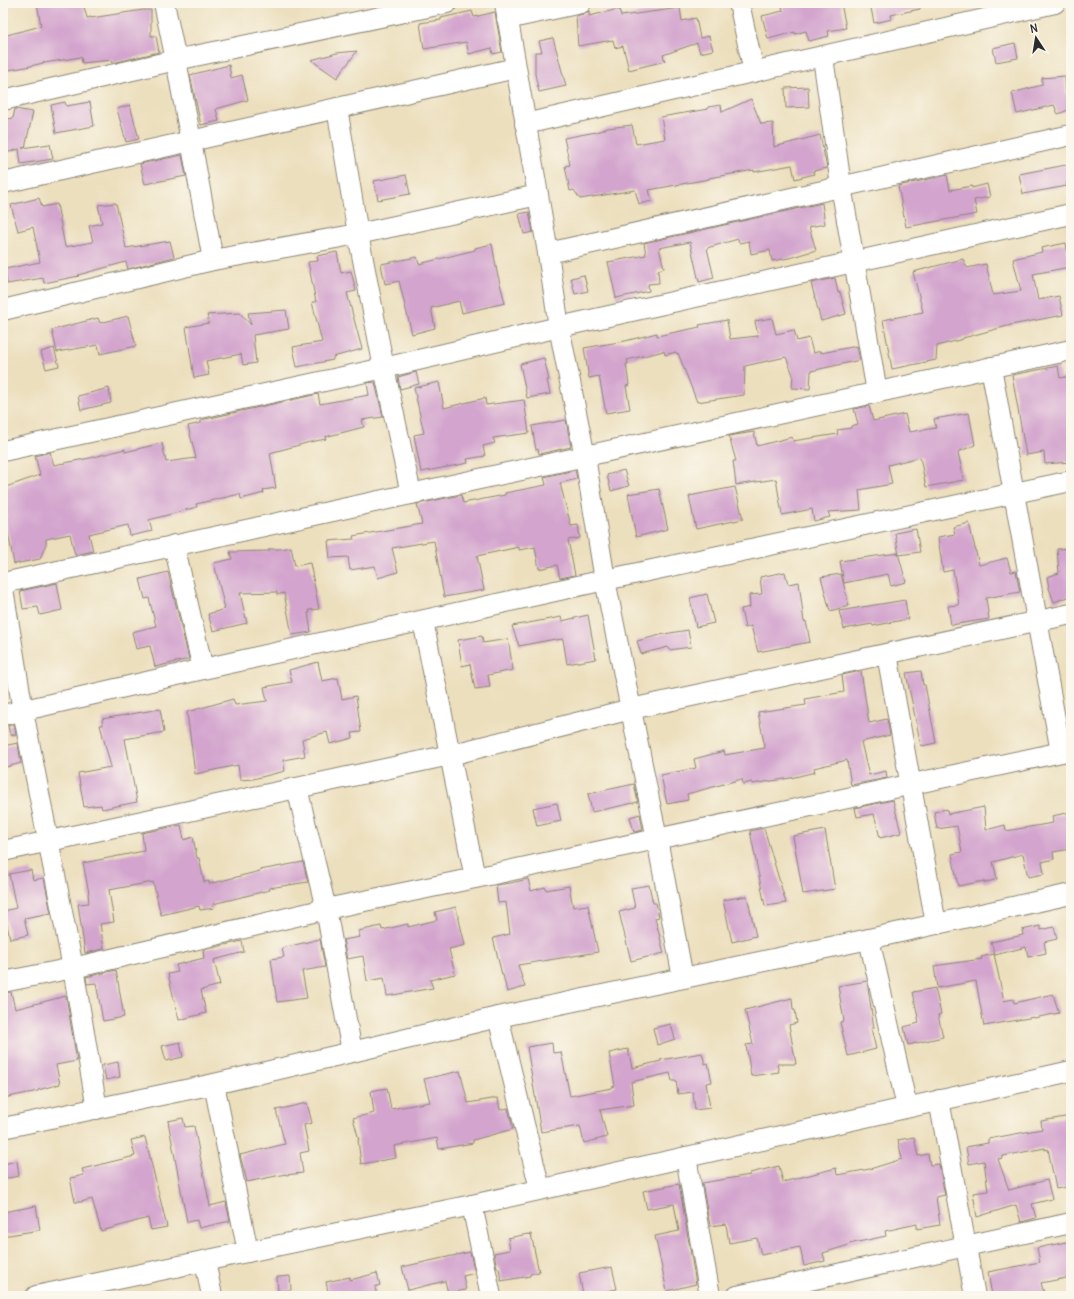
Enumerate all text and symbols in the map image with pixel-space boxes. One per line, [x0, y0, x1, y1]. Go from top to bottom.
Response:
north arrow [1016, 18, 1056, 58]
text: N [1029, 21, 1039, 36]

